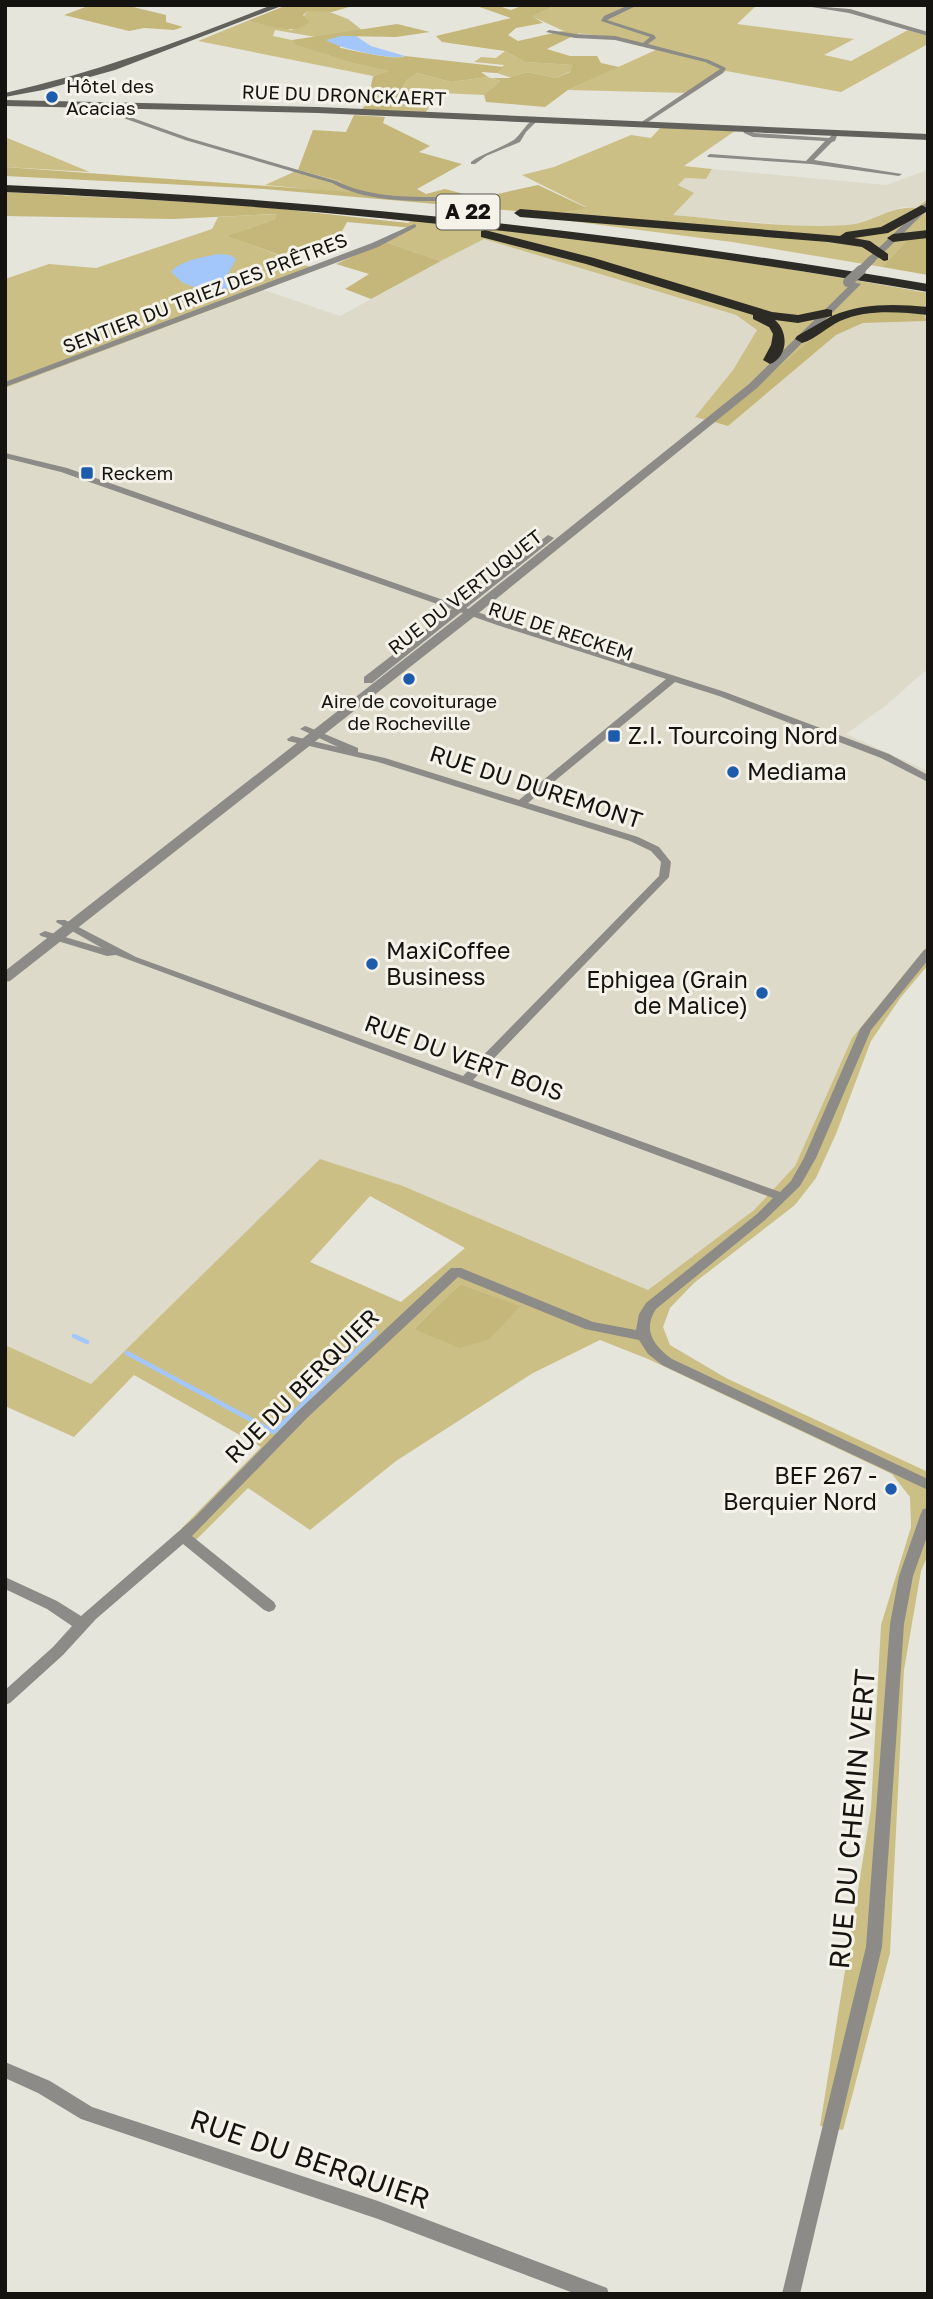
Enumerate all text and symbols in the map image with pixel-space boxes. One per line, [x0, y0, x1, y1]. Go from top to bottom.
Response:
place label: Hôtel des Acacias [66, 74, 154, 119]
street label: RUE DU DRONCKAERT [241, 79, 447, 110]
marker: Hôtel des Acacias [44, 89, 60, 105]
road number: A 22 [436, 194, 500, 230]
street label: SENTIER DU TRIEZ DES PRÊTRES [59, 228, 350, 358]
place label: Reckem [101, 461, 173, 484]
marker: Reckem [79, 465, 95, 481]
street label: RUE DU VERTUQUET [383, 524, 546, 659]
street label: RUE DE RECKEM [486, 596, 636, 665]
marker: Aire de covoiturage de Rocheville [401, 671, 417, 687]
place label: Aire de covoiturage de Rocheville [321, 689, 497, 734]
place label: Z.I. Tourcoing Nord [628, 721, 838, 749]
marker: Z.I. Tourcoing Nord [606, 728, 622, 744]
street label: RUE DU DUREMONT [427, 738, 646, 834]
place label: Mediama [747, 757, 847, 785]
marker: Mediama [725, 764, 741, 780]
place label: MaxiCoffee Business [386, 936, 510, 990]
marker: MaxiCoffee Business [364, 956, 380, 972]
place label: Ephigea (Grain de Malice) [586, 965, 748, 1019]
marker: Ephigea (Grain de Malice) [754, 985, 770, 1001]
street label: RUE DU VERT BOIS [361, 1008, 568, 1106]
street label: RUE DU BERQUIER [218, 1302, 384, 1468]
place label: BEF 267 - Berquier Nord [723, 1461, 877, 1515]
marker: BEF 267 - Berquier Nord [883, 1481, 899, 1497]
street label: RUE DU CHEMIN VERT [822, 1668, 881, 1970]
street label: RUE DU BERQUIER [186, 2102, 434, 2215]

